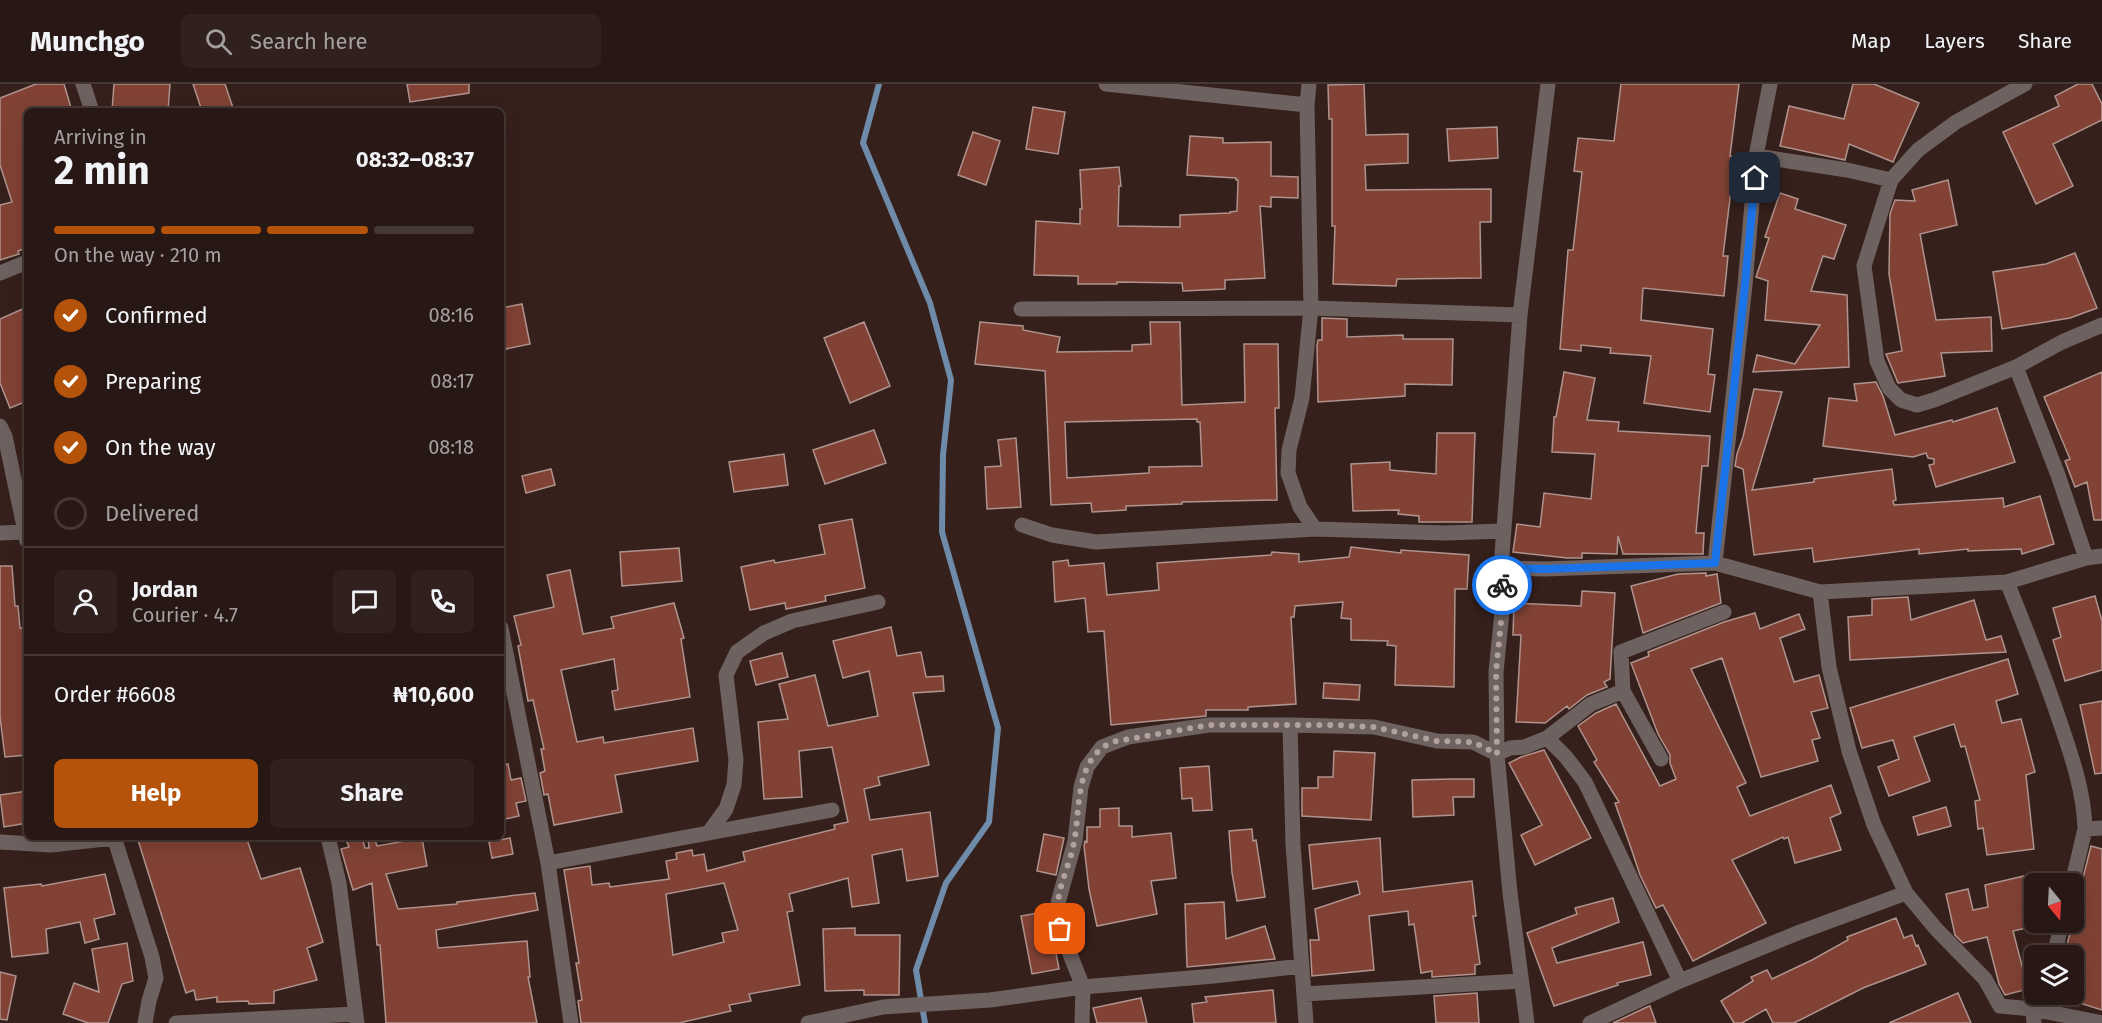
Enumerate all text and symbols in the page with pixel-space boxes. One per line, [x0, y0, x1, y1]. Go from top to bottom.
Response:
search box [181, 14, 601, 68]
text: Munchgo [30, 25, 145, 58]
icon: search [202, 25, 235, 58]
text: Search here [250, 28, 367, 55]
text: Map [1851, 28, 1891, 54]
text: Layers [1924, 28, 1985, 54]
text: Share [2018, 28, 2072, 54]
text: Arriving in [54, 125, 147, 149]
text: 08:32–08:37 [356, 146, 474, 173]
text: 2 min [54, 148, 150, 194]
pin [1729, 152, 1780, 203]
icon: home [1738, 161, 1771, 194]
text: On the way · 210 m [54, 243, 222, 267]
icon: check [54, 299, 87, 332]
text: Confirmed [105, 302, 208, 329]
text: 08:16 [429, 303, 474, 327]
icon: check [54, 365, 87, 398]
text: Preparing [105, 368, 201, 395]
text: 08:17 [430, 369, 474, 393]
icon: check [54, 431, 87, 464]
text: On the way [105, 434, 216, 461]
text: 08:18 [428, 435, 474, 459]
text: Delivered [105, 500, 200, 527]
courier [1472, 555, 1532, 615]
icon: bike [1486, 569, 1519, 602]
button: person [54, 570, 117, 633]
button: chat [333, 570, 396, 633]
button: phone [411, 570, 474, 633]
text: Jordan [132, 576, 198, 603]
text: Courier · 4.7 [132, 603, 238, 627]
text: Order #6608 [54, 681, 176, 708]
text: ₦10,600 [393, 681, 474, 708]
button: Help [54, 759, 258, 828]
button: Share [270, 759, 474, 828]
north arrow [2024, 873, 2084, 933]
map controls [2024, 873, 2084, 1005]
pin [1034, 903, 1085, 954]
icon: bag [1043, 912, 1076, 945]
button: layers [2024, 945, 2084, 1005]

